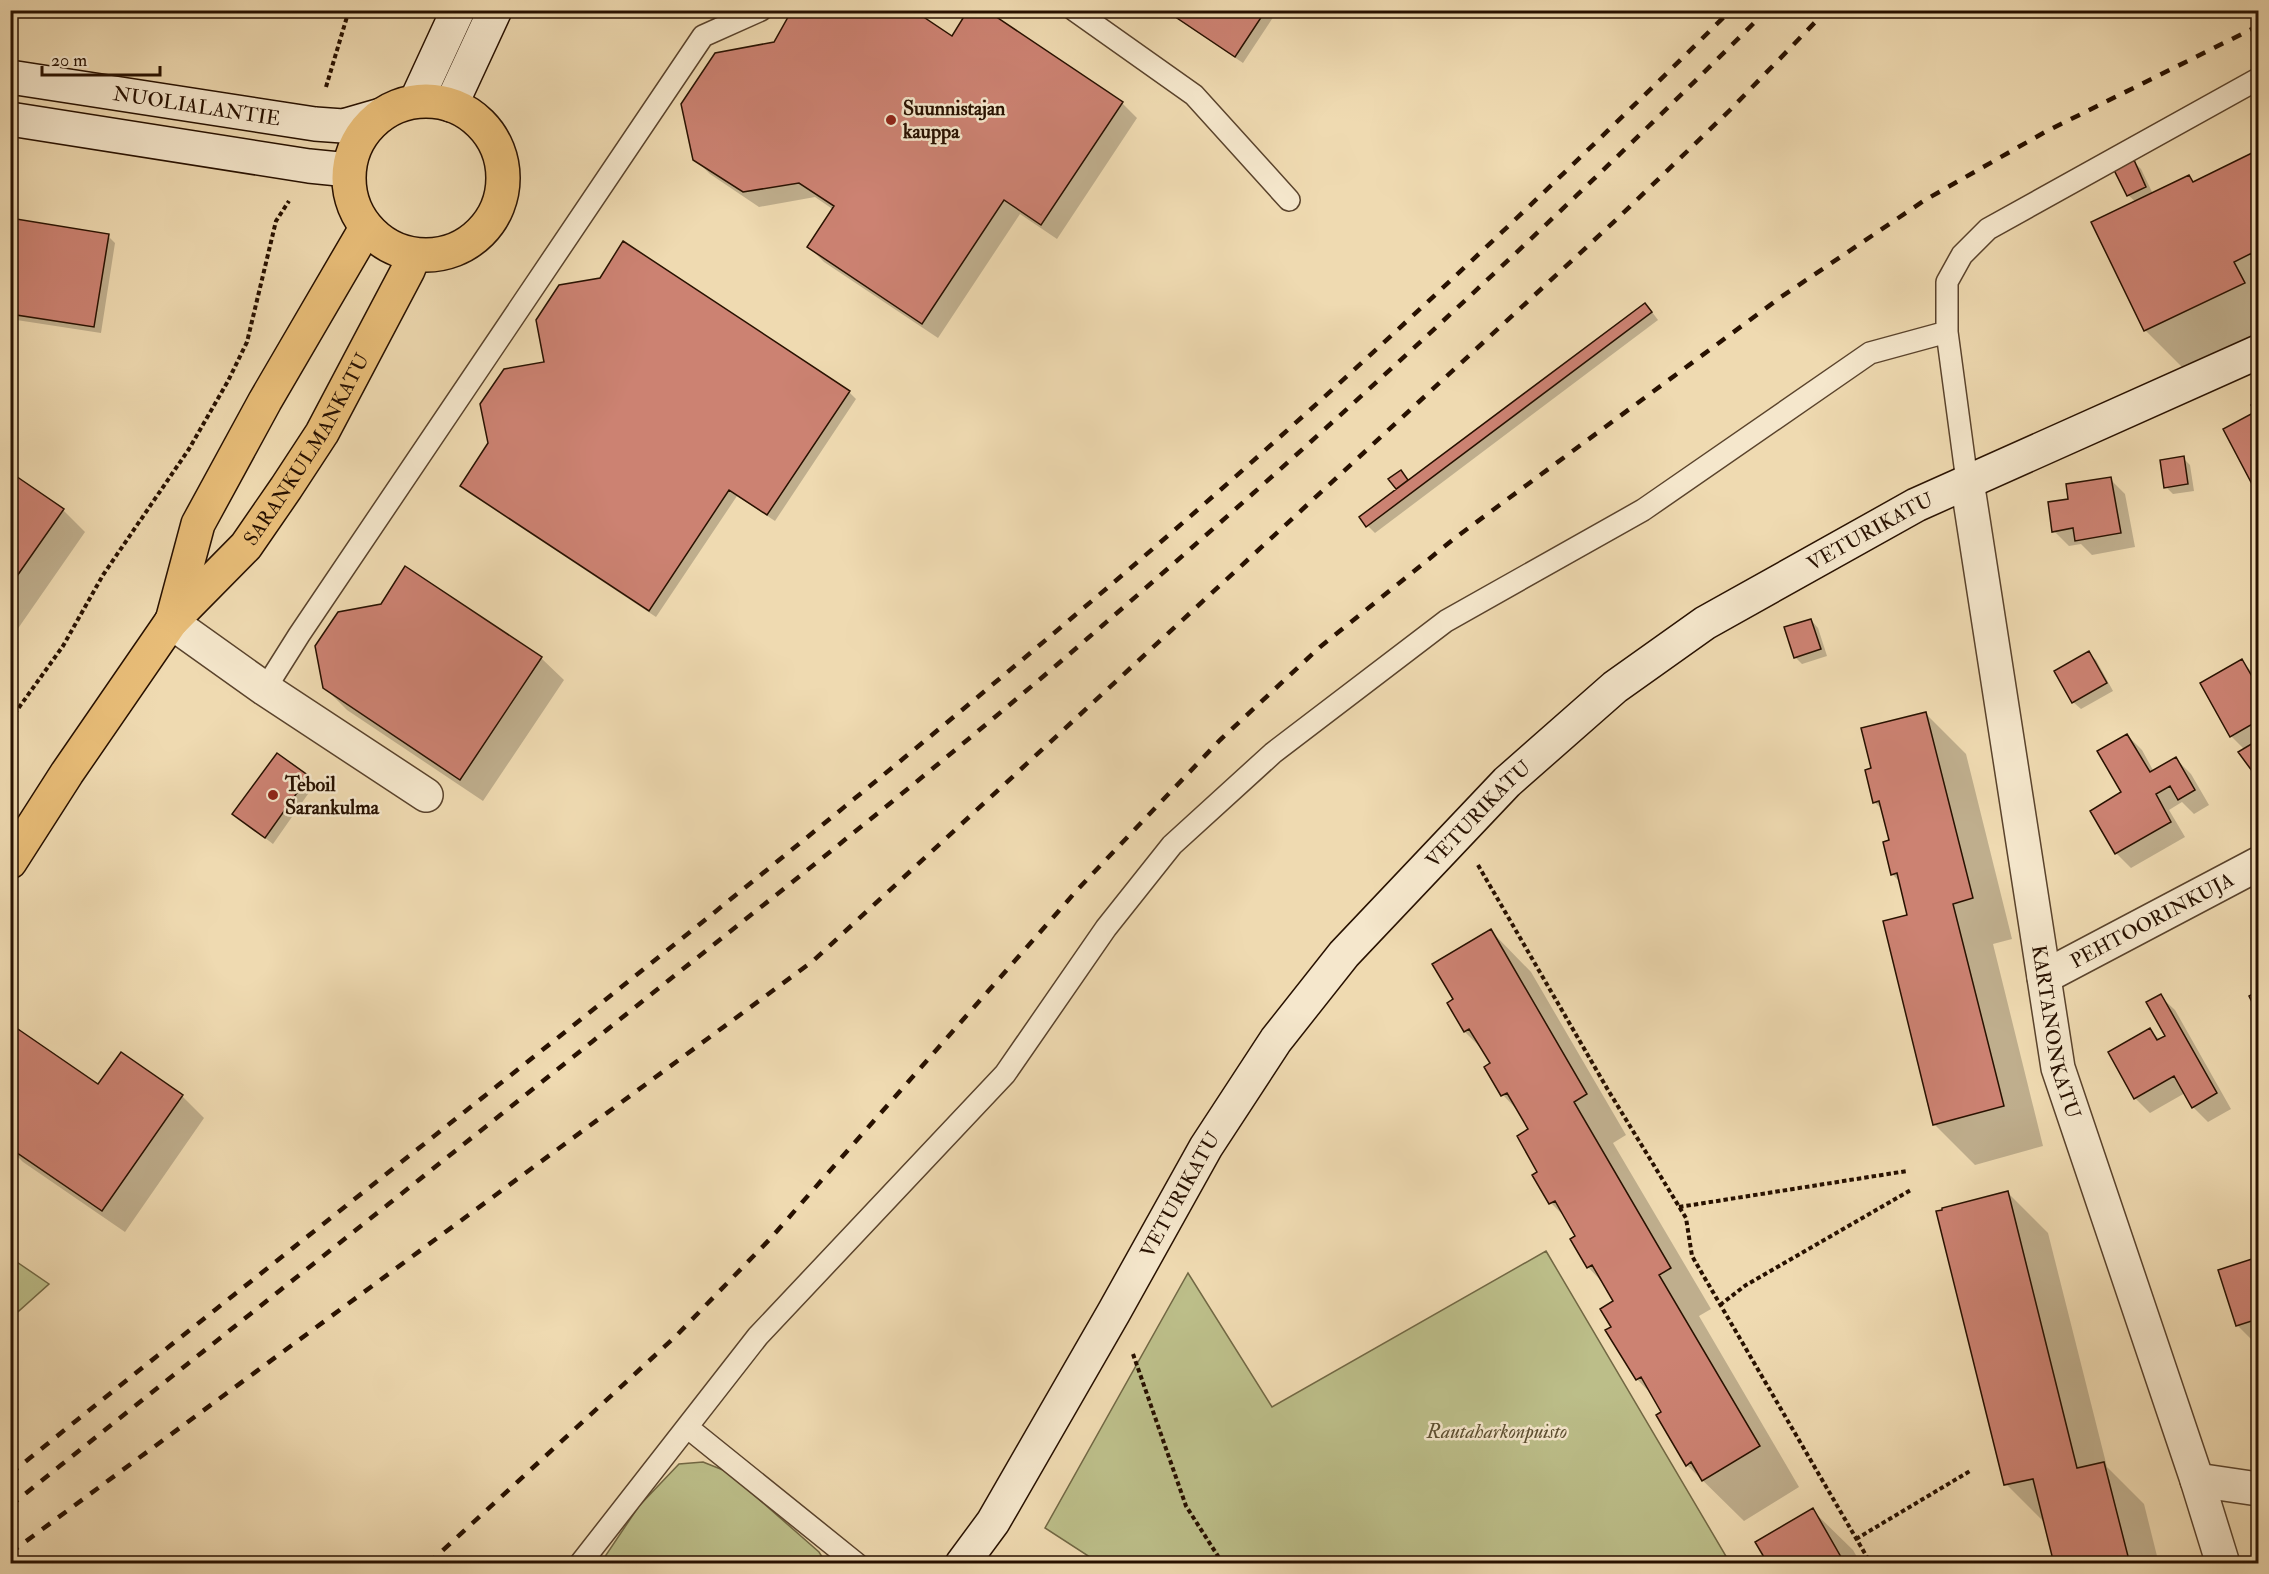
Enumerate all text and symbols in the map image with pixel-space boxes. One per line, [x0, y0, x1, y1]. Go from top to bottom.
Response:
scale bar [42, 39, 160, 77]
text: 20 m [51, 49, 87, 72]
street label: NUOLIALANTIE [111, 81, 282, 131]
place label: Suunnistajan kauppa [902, 96, 1006, 145]
marker: Suunnistajan kauppa [884, 113, 898, 127]
street label: SARANKULMANKATU [238, 349, 375, 551]
street label: VETURIKATU [1803, 487, 1937, 576]
street label: VETURIKATU [1421, 755, 1536, 873]
place label: Teboil Sarankulma [284, 772, 380, 820]
marker: Teboil Sarankulma [266, 788, 280, 802]
street label: PEHTOORINKUJA [2066, 867, 2238, 974]
street label: KARTANONKATU [2026, 943, 2086, 1122]
street label: VETURIKATU [1135, 1127, 1226, 1262]
park label: Rautaharkonpuisto [1426, 1419, 1567, 1444]

